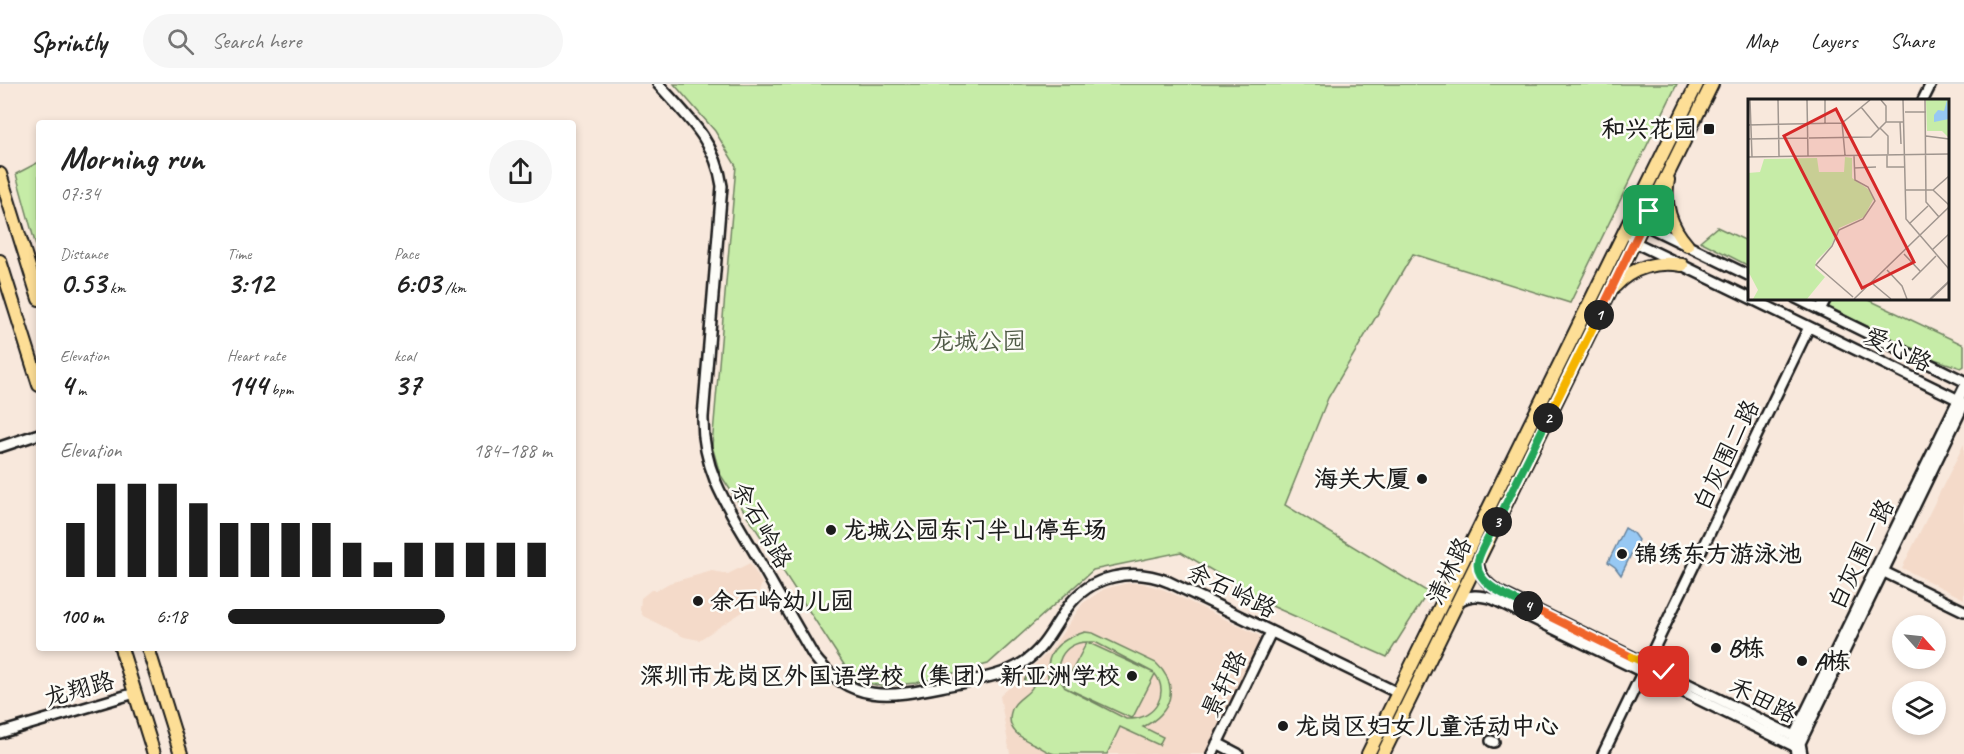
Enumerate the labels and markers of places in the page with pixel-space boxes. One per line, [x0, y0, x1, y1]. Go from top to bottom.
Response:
place label: 和兴花园 [1601, 114, 1697, 144]
marker: 和兴花园 [1702, 122, 1716, 136]
pin [1623, 185, 1674, 236]
pin: 1 [1584, 300, 1614, 330]
pin: 2 [1533, 403, 1563, 433]
place label: 海关大厦 [1314, 464, 1410, 494]
marker: 海关大厦 [1415, 472, 1429, 486]
pin: 3 [1482, 507, 1512, 537]
place label: 龙城公园东门半山停车场 [843, 515, 1107, 545]
marker: 龙城公园东门半山停车场 [824, 523, 838, 537]
place label: 锦绣东方游泳池 [1634, 539, 1802, 569]
marker: 锦绣东方游泳池 [1615, 547, 1629, 561]
place label: 余石岭幼儿园 [710, 586, 854, 616]
pin: 4 [1513, 591, 1543, 621]
marker: 余石岭幼儿园 [691, 594, 705, 608]
place label: B栋 [1728, 633, 1765, 663]
marker: B栋 [1709, 641, 1723, 655]
pin [1638, 646, 1689, 697]
place label: A栋 [1814, 646, 1850, 676]
marker: A栋 [1795, 654, 1809, 668]
place label: 深圳市龙岗区外国语学校（集团）新亚洲学校 [640, 661, 1120, 691]
marker: 深圳市龙岗区外国语学校（集团）新亚洲学校 [1125, 669, 1139, 683]
place label: 龙岗区妇女儿童活动中心 [1295, 711, 1559, 741]
marker: 龙岗区妇女儿童活动中心 [1276, 719, 1290, 733]

